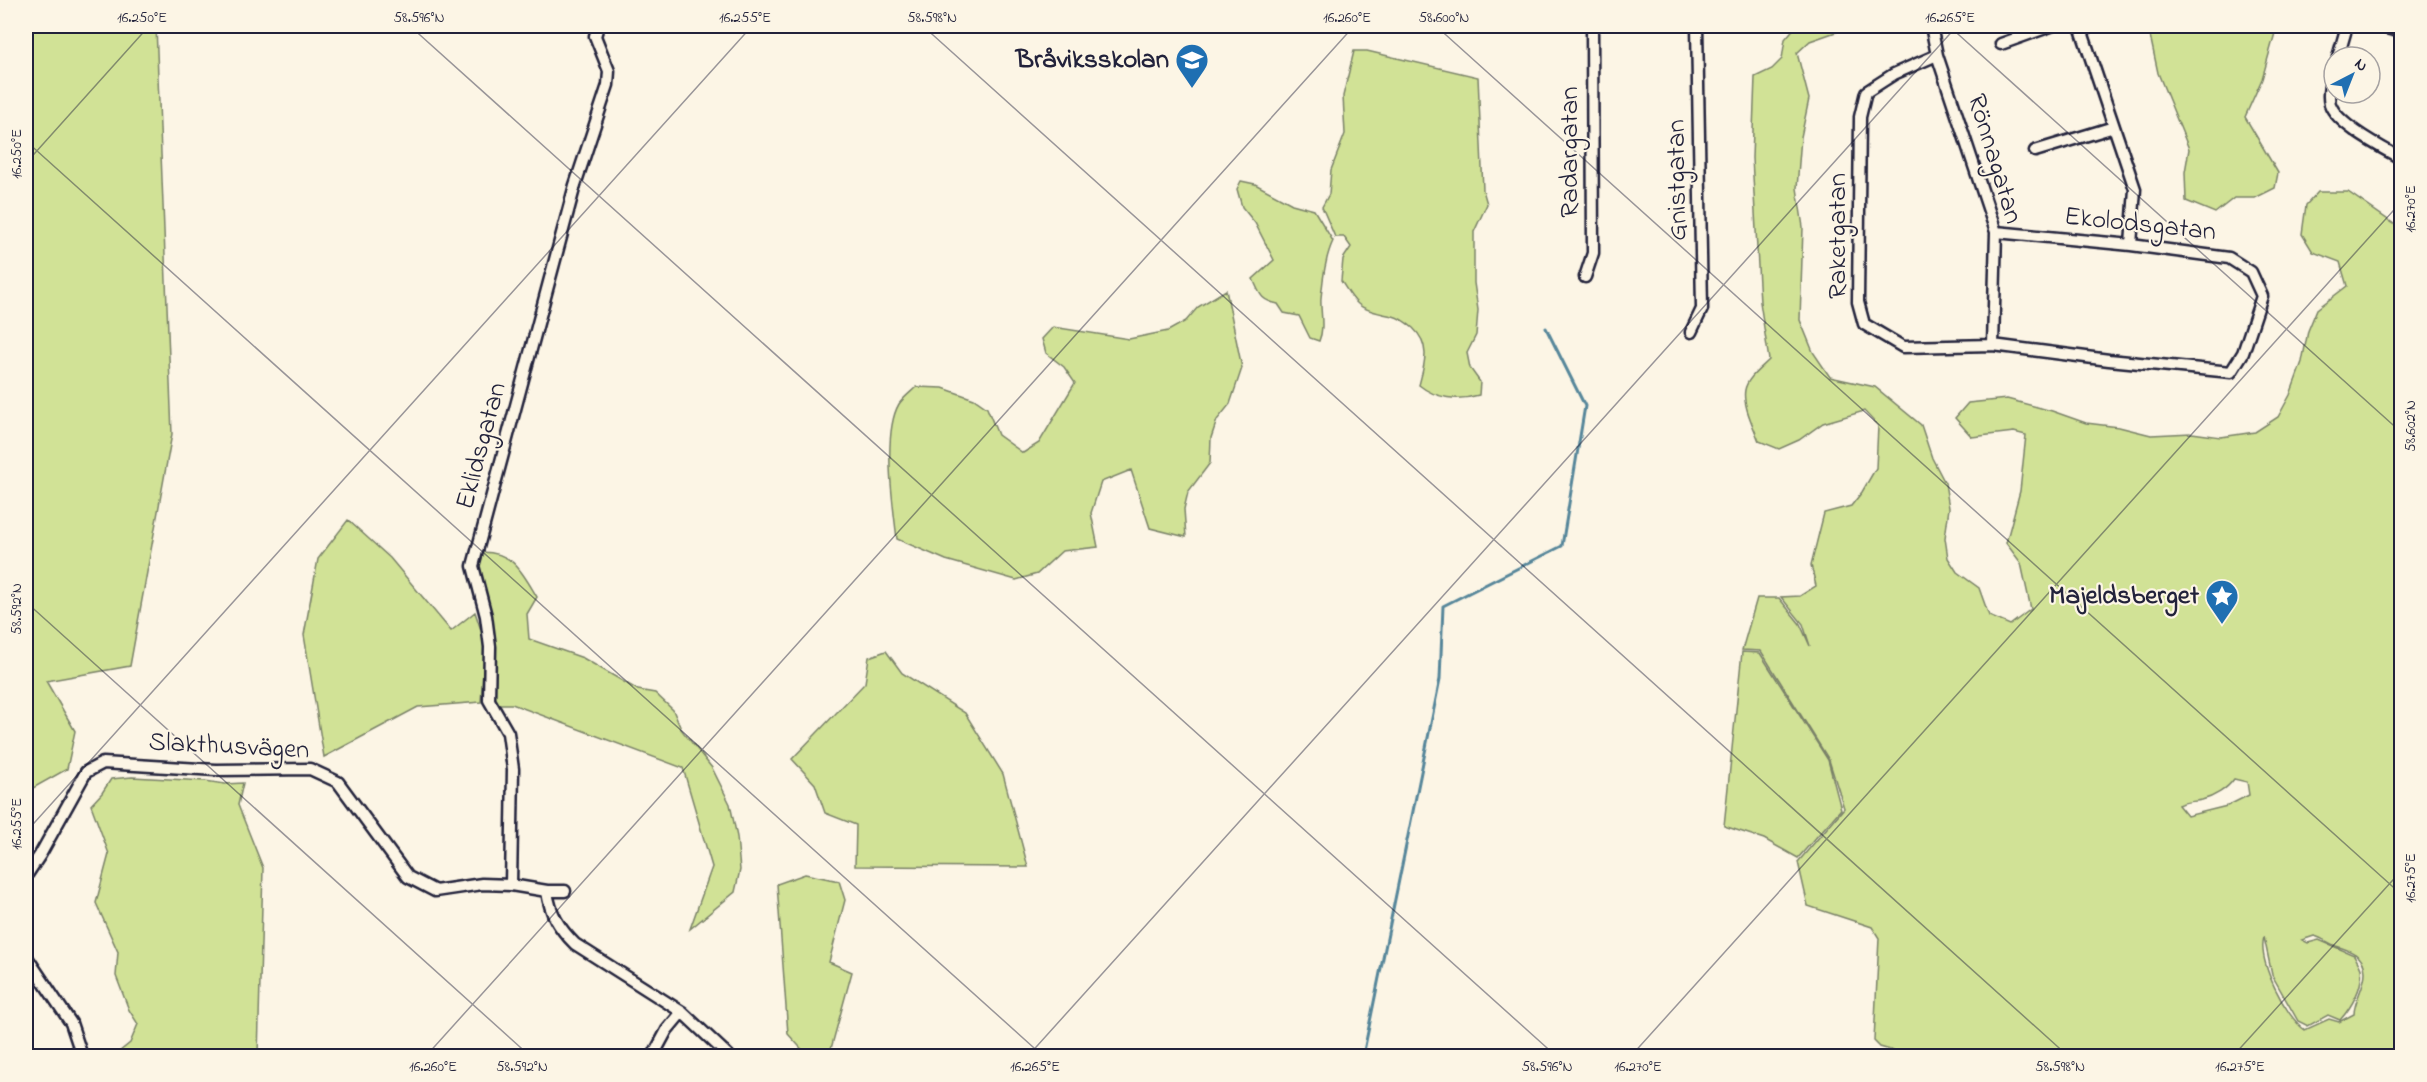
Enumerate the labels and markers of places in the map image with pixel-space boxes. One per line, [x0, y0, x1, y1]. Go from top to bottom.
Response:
place label: Bråviksskolan [1014, 41, 1169, 80]
school or university icon: Bråviksskolan [1174, 42, 1210, 89]
place label: Majeldsberget [2049, 577, 2200, 617]
place icon: Majeldsberget [2204, 578, 2240, 625]

